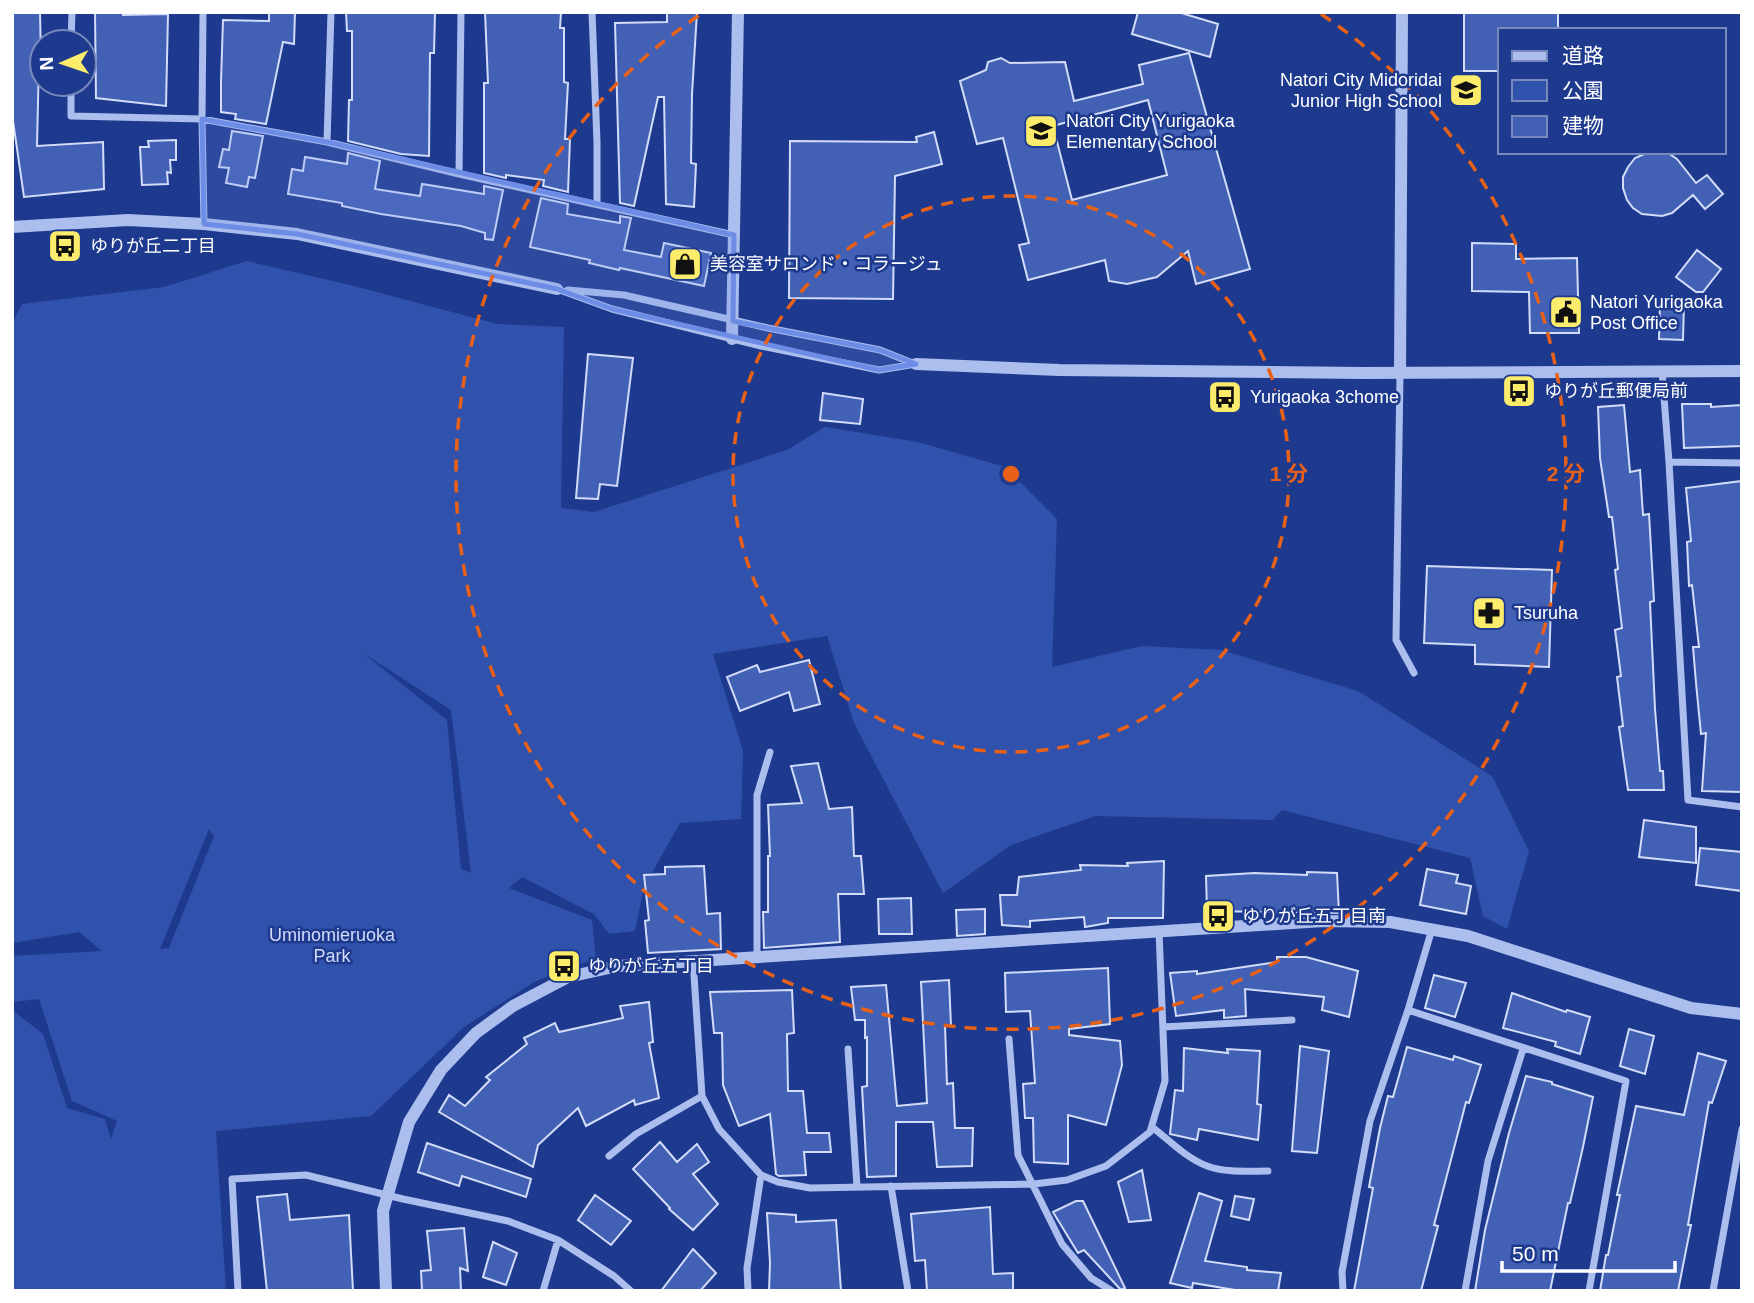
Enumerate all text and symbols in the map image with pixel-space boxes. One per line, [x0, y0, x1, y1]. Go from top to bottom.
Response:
north arrow [28, 28, 98, 98]
legend [1498, 28, 1726, 154]
text: 道路 [1562, 44, 1604, 67]
text: N [36, 56, 57, 71]
place label: Natori City Midoridai Junior High School [1280, 70, 1442, 111]
school or university icon: Natori City Midoridai Junior High School [1447, 71, 1485, 109]
text: 公園 [1562, 79, 1604, 102]
place label: Natori City Yurigaoka Elementary School [1066, 111, 1236, 152]
school or university icon: Natori City Yurigaoka Elementary School [1022, 112, 1060, 150]
text: 建物 [1562, 114, 1604, 137]
bus stop icon: ゆりが丘二丁目 [46, 227, 84, 265]
place label: ゆりが丘二丁目 [90, 236, 216, 256]
shop icon: 美容室サロンド・コラージュ [666, 245, 704, 283]
place label: 美容室サロンド・コラージュ [710, 254, 942, 274]
place label: Natori Yurigaoka Post Office [1590, 292, 1724, 333]
public building icon: Natori Yurigaoka Post Office [1547, 293, 1585, 331]
bus stop icon: ゆりが丘郵便局前 [1500, 372, 1538, 410]
bus stop icon: Yurigaoka 3chome [1206, 378, 1244, 416]
place label: ゆりが丘郵便局前 [1544, 381, 1688, 401]
place label: Yurigaoka 3chome [1250, 387, 1399, 407]
centre of rings [999, 462, 1023, 486]
text: 1 分 [1270, 462, 1308, 485]
text: 2 分 [1547, 462, 1585, 485]
pharmacy icon: Tsuruha [1470, 594, 1508, 632]
place label: Tsuruha [1514, 603, 1579, 623]
bus stop icon: ゆりが丘五丁目南 [1199, 897, 1237, 935]
place label: ゆりが丘五丁目南 [1242, 906, 1386, 926]
park label: Uminomieruoka Park [269, 925, 396, 966]
bus stop icon: ゆりが丘五丁目 [545, 947, 583, 985]
place label: ゆりが丘五丁目 [588, 956, 714, 976]
scale bar [1502, 1230, 1675, 1274]
text: 50 m [1512, 1242, 1559, 1265]

